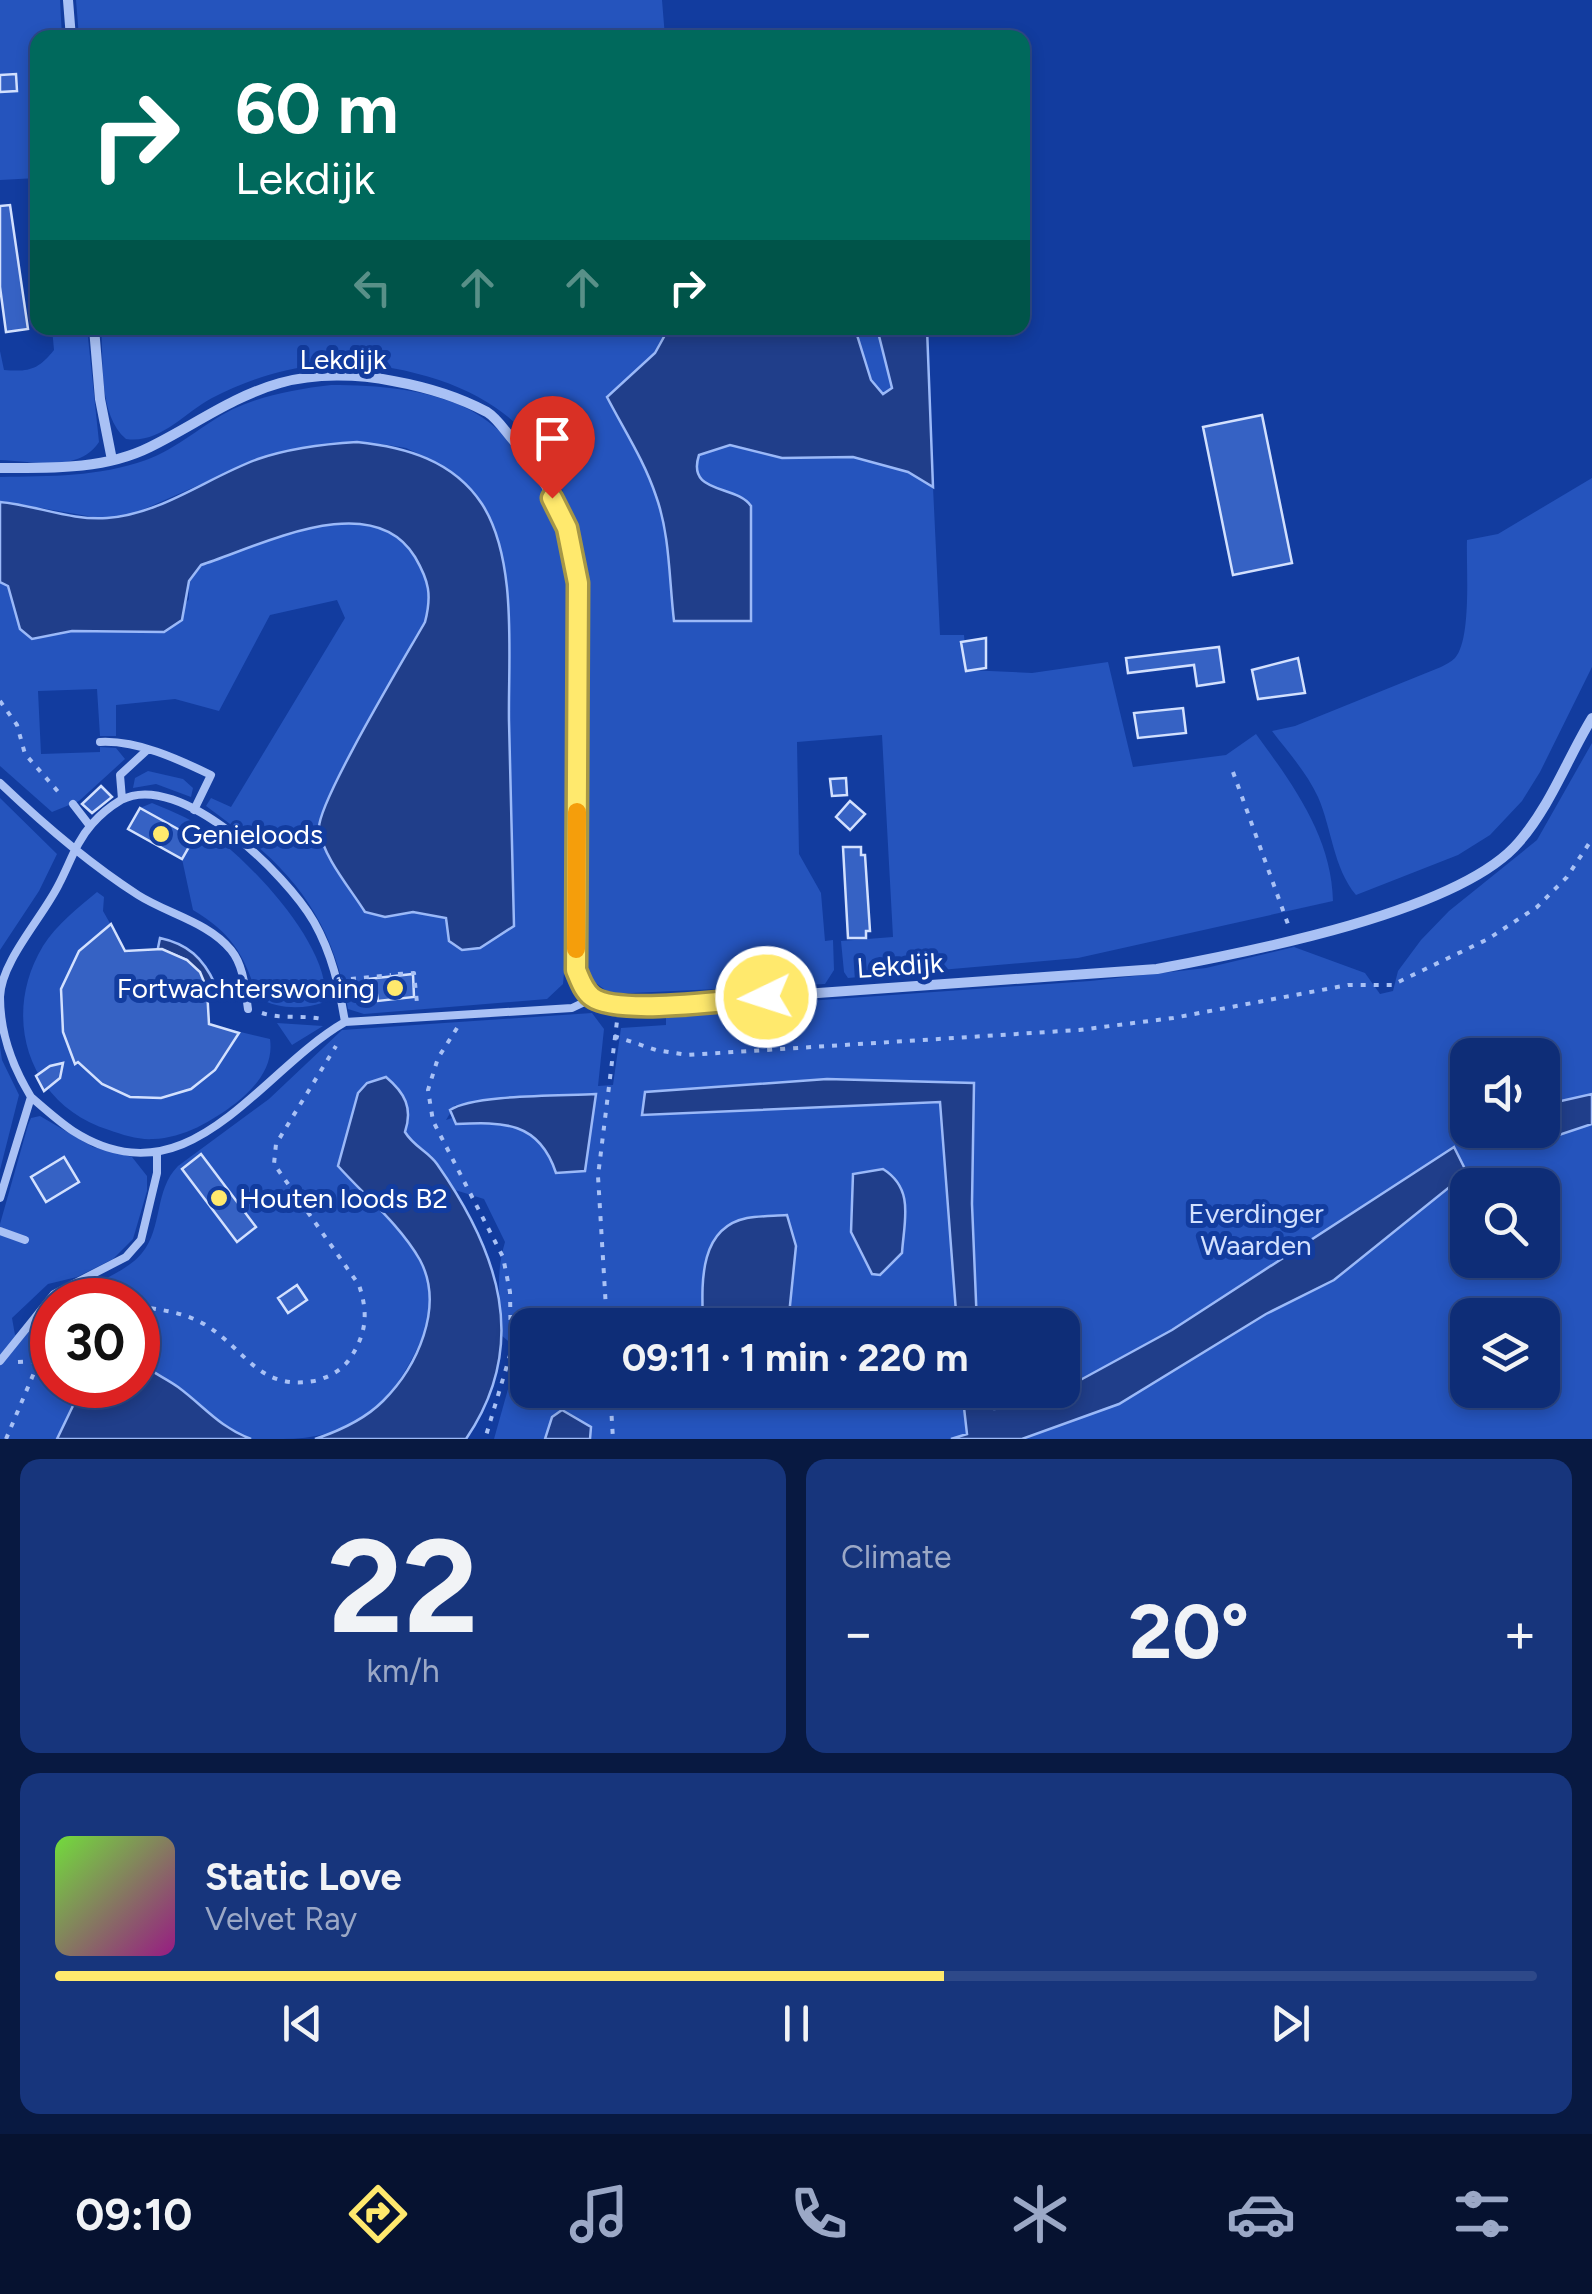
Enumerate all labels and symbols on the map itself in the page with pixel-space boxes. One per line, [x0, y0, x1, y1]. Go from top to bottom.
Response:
street label: Lekdijk [299, 342, 387, 376]
pin [510, 396, 595, 499]
place label: Genieloods [181, 817, 323, 851]
marker: Genieloods [150, 823, 172, 845]
position arrow [714, 945, 818, 1049]
street label: Lekdijk [855, 945, 945, 985]
place label: Fortwachterswoning [117, 971, 375, 1005]
marker: Fortwachterswoning [384, 977, 406, 999]
place label: Houten loods B2 [239, 1181, 448, 1215]
marker: Houten loods B2 [208, 1187, 230, 1209]
park label: Everdinger Waarden [1188, 1196, 1324, 1262]
speed limit sign: 30 [30, 1278, 160, 1408]

